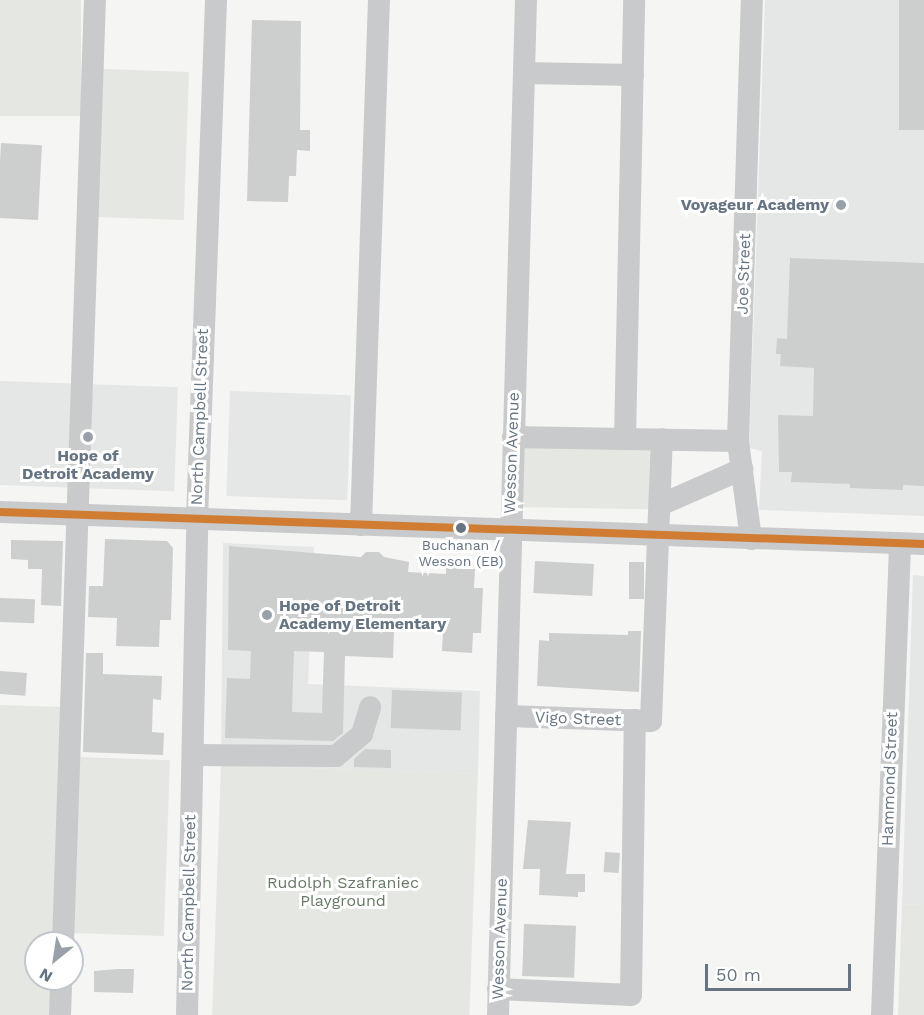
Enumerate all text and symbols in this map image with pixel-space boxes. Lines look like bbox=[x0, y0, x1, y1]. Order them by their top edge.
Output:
place label: Voyageur Academy bbox=[680, 195, 829, 215]
marker: Voyageur Academy bbox=[834, 198, 848, 212]
street label: Joe Street bbox=[733, 233, 755, 315]
street label: North Campbell Street bbox=[187, 328, 213, 506]
street label: Wesson Avenue bbox=[500, 391, 524, 515]
marker: Hope of Detroit Academy bbox=[81, 430, 95, 444]
place label: Hope of Detroit Academy bbox=[22, 446, 154, 484]
marker: Buchanan / Wesson (EB) bbox=[455, 522, 467, 534]
place label: Buchanan / Wesson (EB) bbox=[419, 537, 503, 570]
place label: Hope of Detroit Academy Elementary bbox=[279, 596, 447, 634]
marker: Hope of Detroit Academy Elementary bbox=[260, 608, 274, 622]
street label: Vigo Street bbox=[535, 708, 621, 730]
street label: Hammond Street bbox=[878, 712, 902, 846]
street label: North Campbell Street bbox=[178, 814, 200, 992]
park label: Rudolph Szafraniec Playground bbox=[267, 873, 419, 911]
street label: Wesson Avenue bbox=[488, 877, 512, 1001]
north arrow bbox=[24, 931, 84, 991]
scale bar bbox=[708, 952, 854, 990]
text: N bbox=[36, 964, 56, 986]
text: 50 m bbox=[716, 964, 761, 985]

